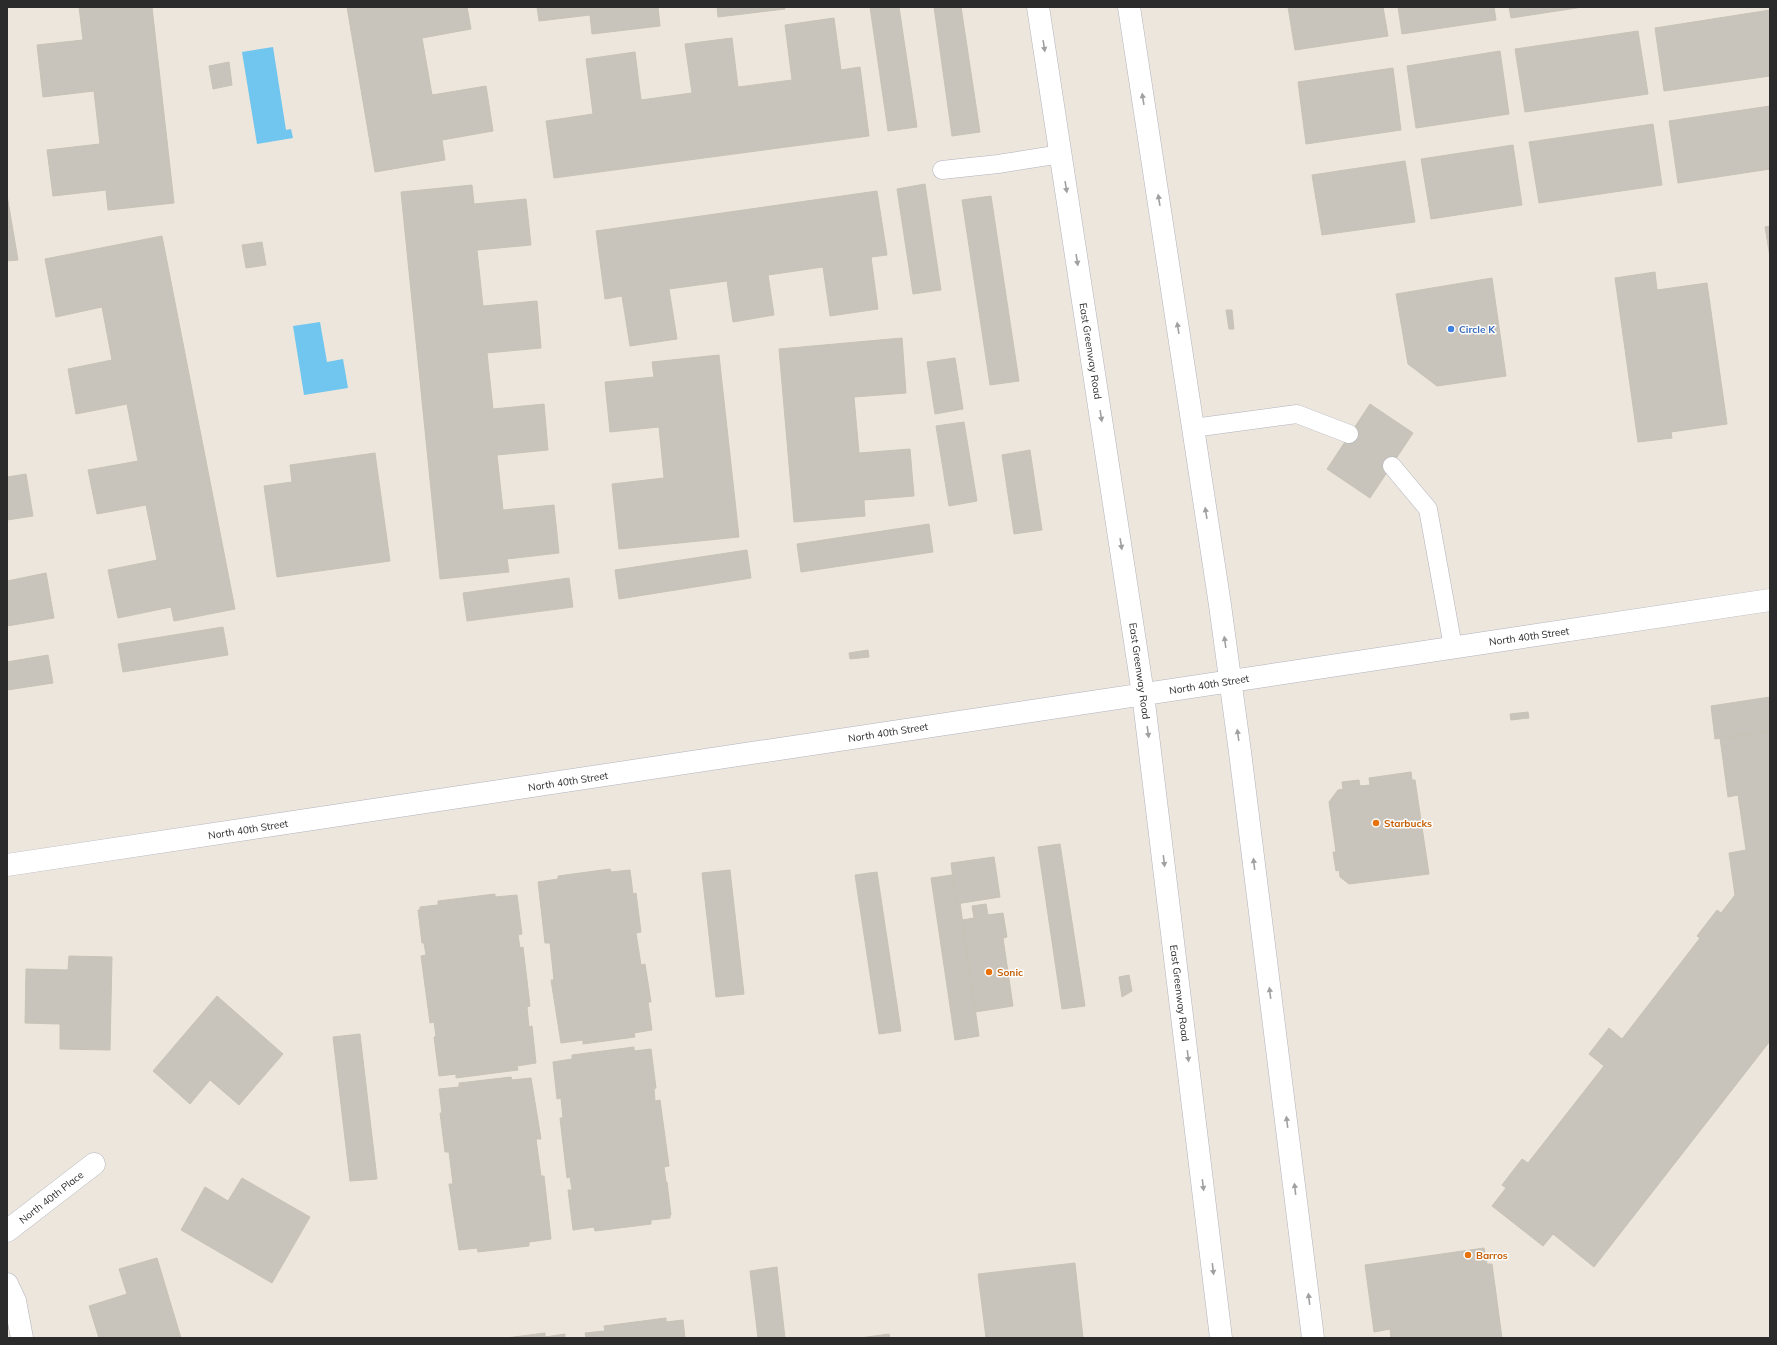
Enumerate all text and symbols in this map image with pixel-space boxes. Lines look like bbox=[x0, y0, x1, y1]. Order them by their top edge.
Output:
one-way arrow bbox=[1041, 39, 1047, 52]
one-way arrow bbox=[1140, 93, 1146, 105]
one-way arrow bbox=[1063, 181, 1069, 193]
one-way arrow bbox=[1156, 194, 1162, 206]
one-way arrow bbox=[1074, 254, 1080, 266]
street label: East Greenway Road bbox=[1076, 302, 1105, 400]
one-way arrow bbox=[1175, 322, 1181, 334]
place label: Circle K bbox=[1459, 323, 1495, 336]
marker: Circle K bbox=[1446, 324, 1456, 334]
one-way arrow bbox=[1098, 410, 1104, 422]
one-way arrow bbox=[1203, 507, 1209, 519]
one-way arrow bbox=[1118, 538, 1124, 550]
street label: East Greenway Road bbox=[1126, 622, 1153, 720]
street label: North 40th Street bbox=[1488, 624, 1570, 649]
one-way arrow bbox=[1222, 636, 1228, 648]
street label: North 40th Street bbox=[1168, 672, 1250, 697]
street label: North 40th Street bbox=[847, 720, 929, 745]
one-way arrow bbox=[1145, 726, 1152, 738]
one-way arrow bbox=[1235, 729, 1241, 741]
street label: North 40th Street bbox=[527, 769, 609, 794]
street label: North 40th Street bbox=[207, 817, 289, 842]
place label: Starbucks bbox=[1384, 817, 1432, 830]
marker: Starbucks bbox=[1371, 818, 1381, 828]
one-way arrow bbox=[1161, 855, 1167, 867]
one-way arrow bbox=[1251, 858, 1257, 870]
street label: East Greenway Road bbox=[1167, 944, 1192, 1042]
place label: Sonic bbox=[997, 966, 1023, 979]
marker: Sonic bbox=[984, 967, 994, 977]
one-way arrow bbox=[1267, 987, 1274, 999]
one-way arrow bbox=[1184, 1050, 1191, 1062]
one-way arrow bbox=[1284, 1116, 1290, 1128]
street label: North 40th Place bbox=[16, 1168, 86, 1227]
one-way arrow bbox=[1200, 1179, 1206, 1191]
one-way arrow bbox=[1292, 1183, 1298, 1195]
place label: Barros bbox=[1476, 1249, 1508, 1262]
marker: Barros bbox=[1463, 1250, 1473, 1260]
one-way arrow bbox=[1210, 1263, 1216, 1275]
one-way arrow bbox=[1305, 1293, 1312, 1305]

